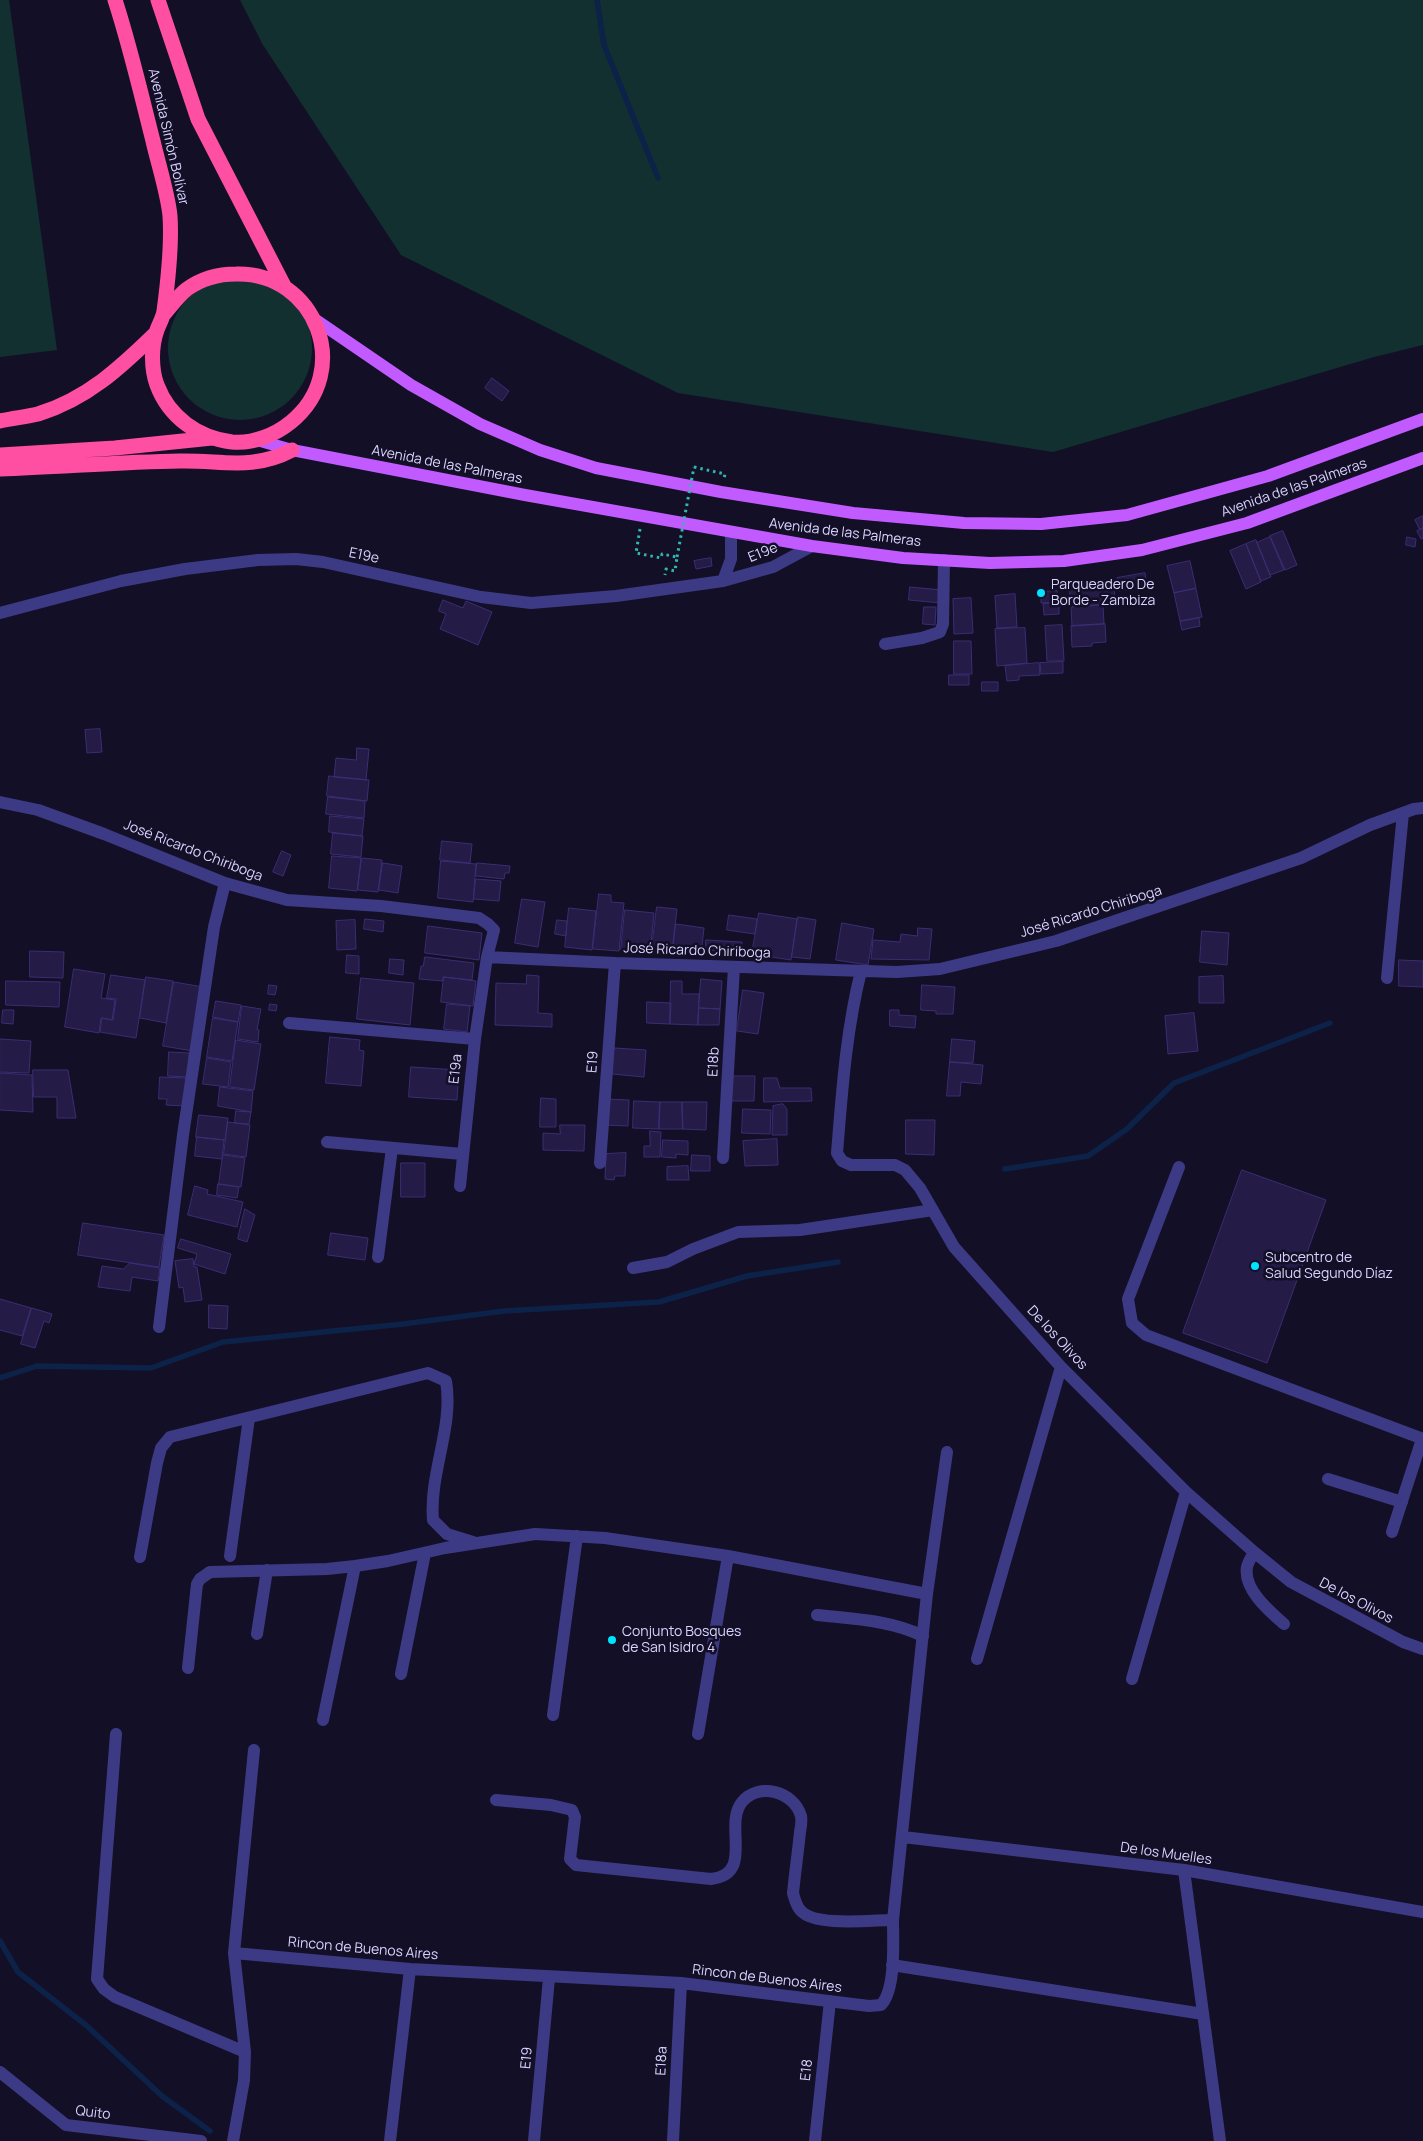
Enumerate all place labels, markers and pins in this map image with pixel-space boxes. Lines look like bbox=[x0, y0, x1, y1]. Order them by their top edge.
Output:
place label: Parqueadero De Borde - Zambiza bbox=[1051, 577, 1155, 610]
marker: Parqueadero De Borde - Zambiza bbox=[1035, 587, 1047, 599]
place label: Subcentro de Salud Segundo Díaz bbox=[1265, 1250, 1393, 1282]
marker: Subcentro de Salud Segundo Díaz bbox=[1249, 1260, 1261, 1272]
place label: Conjunto Bosques de San Isidro 4 bbox=[622, 1624, 741, 1656]
marker: Conjunto Bosques de San Isidro 4 bbox=[606, 1634, 618, 1646]

